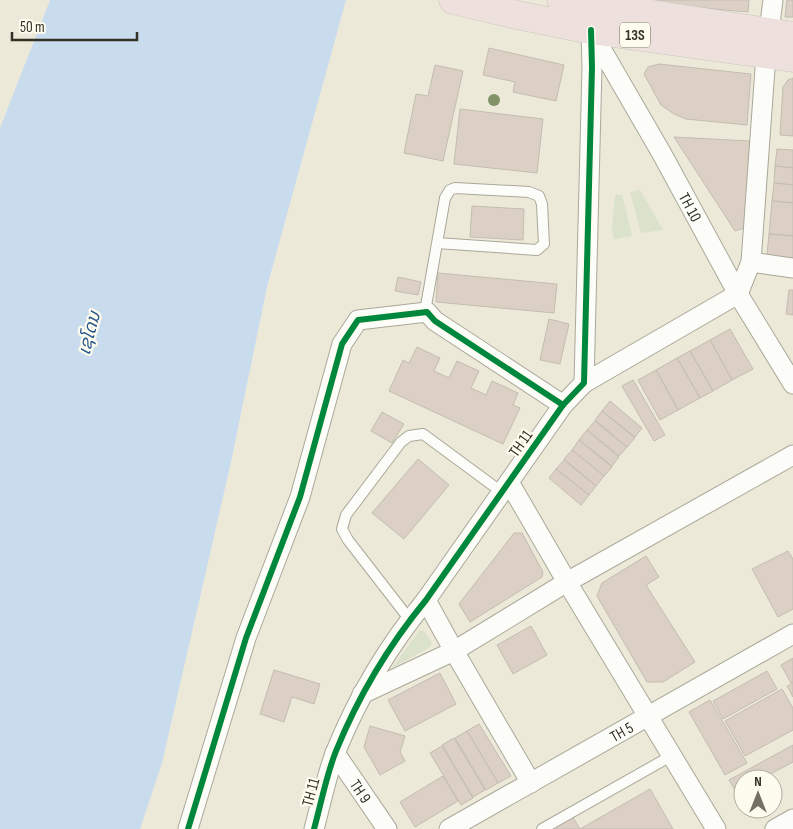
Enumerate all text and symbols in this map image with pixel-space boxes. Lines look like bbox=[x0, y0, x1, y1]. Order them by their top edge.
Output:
scale bar bbox=[12, 10, 138, 42]
text: 50 m bbox=[20, 18, 45, 37]
road number: 13S bbox=[620, 22, 650, 48]
street label: TH 10 bbox=[674, 190, 705, 225]
water label: ເຊໂດນ bbox=[74, 307, 106, 357]
street label: TH 11 bbox=[505, 426, 537, 461]
street label: TH 5 bbox=[607, 719, 637, 747]
north arrow bbox=[733, 769, 783, 819]
text: N bbox=[754, 773, 762, 790]
street label: TH 11 bbox=[299, 776, 324, 809]
street label: TH 9 bbox=[345, 776, 374, 807]

